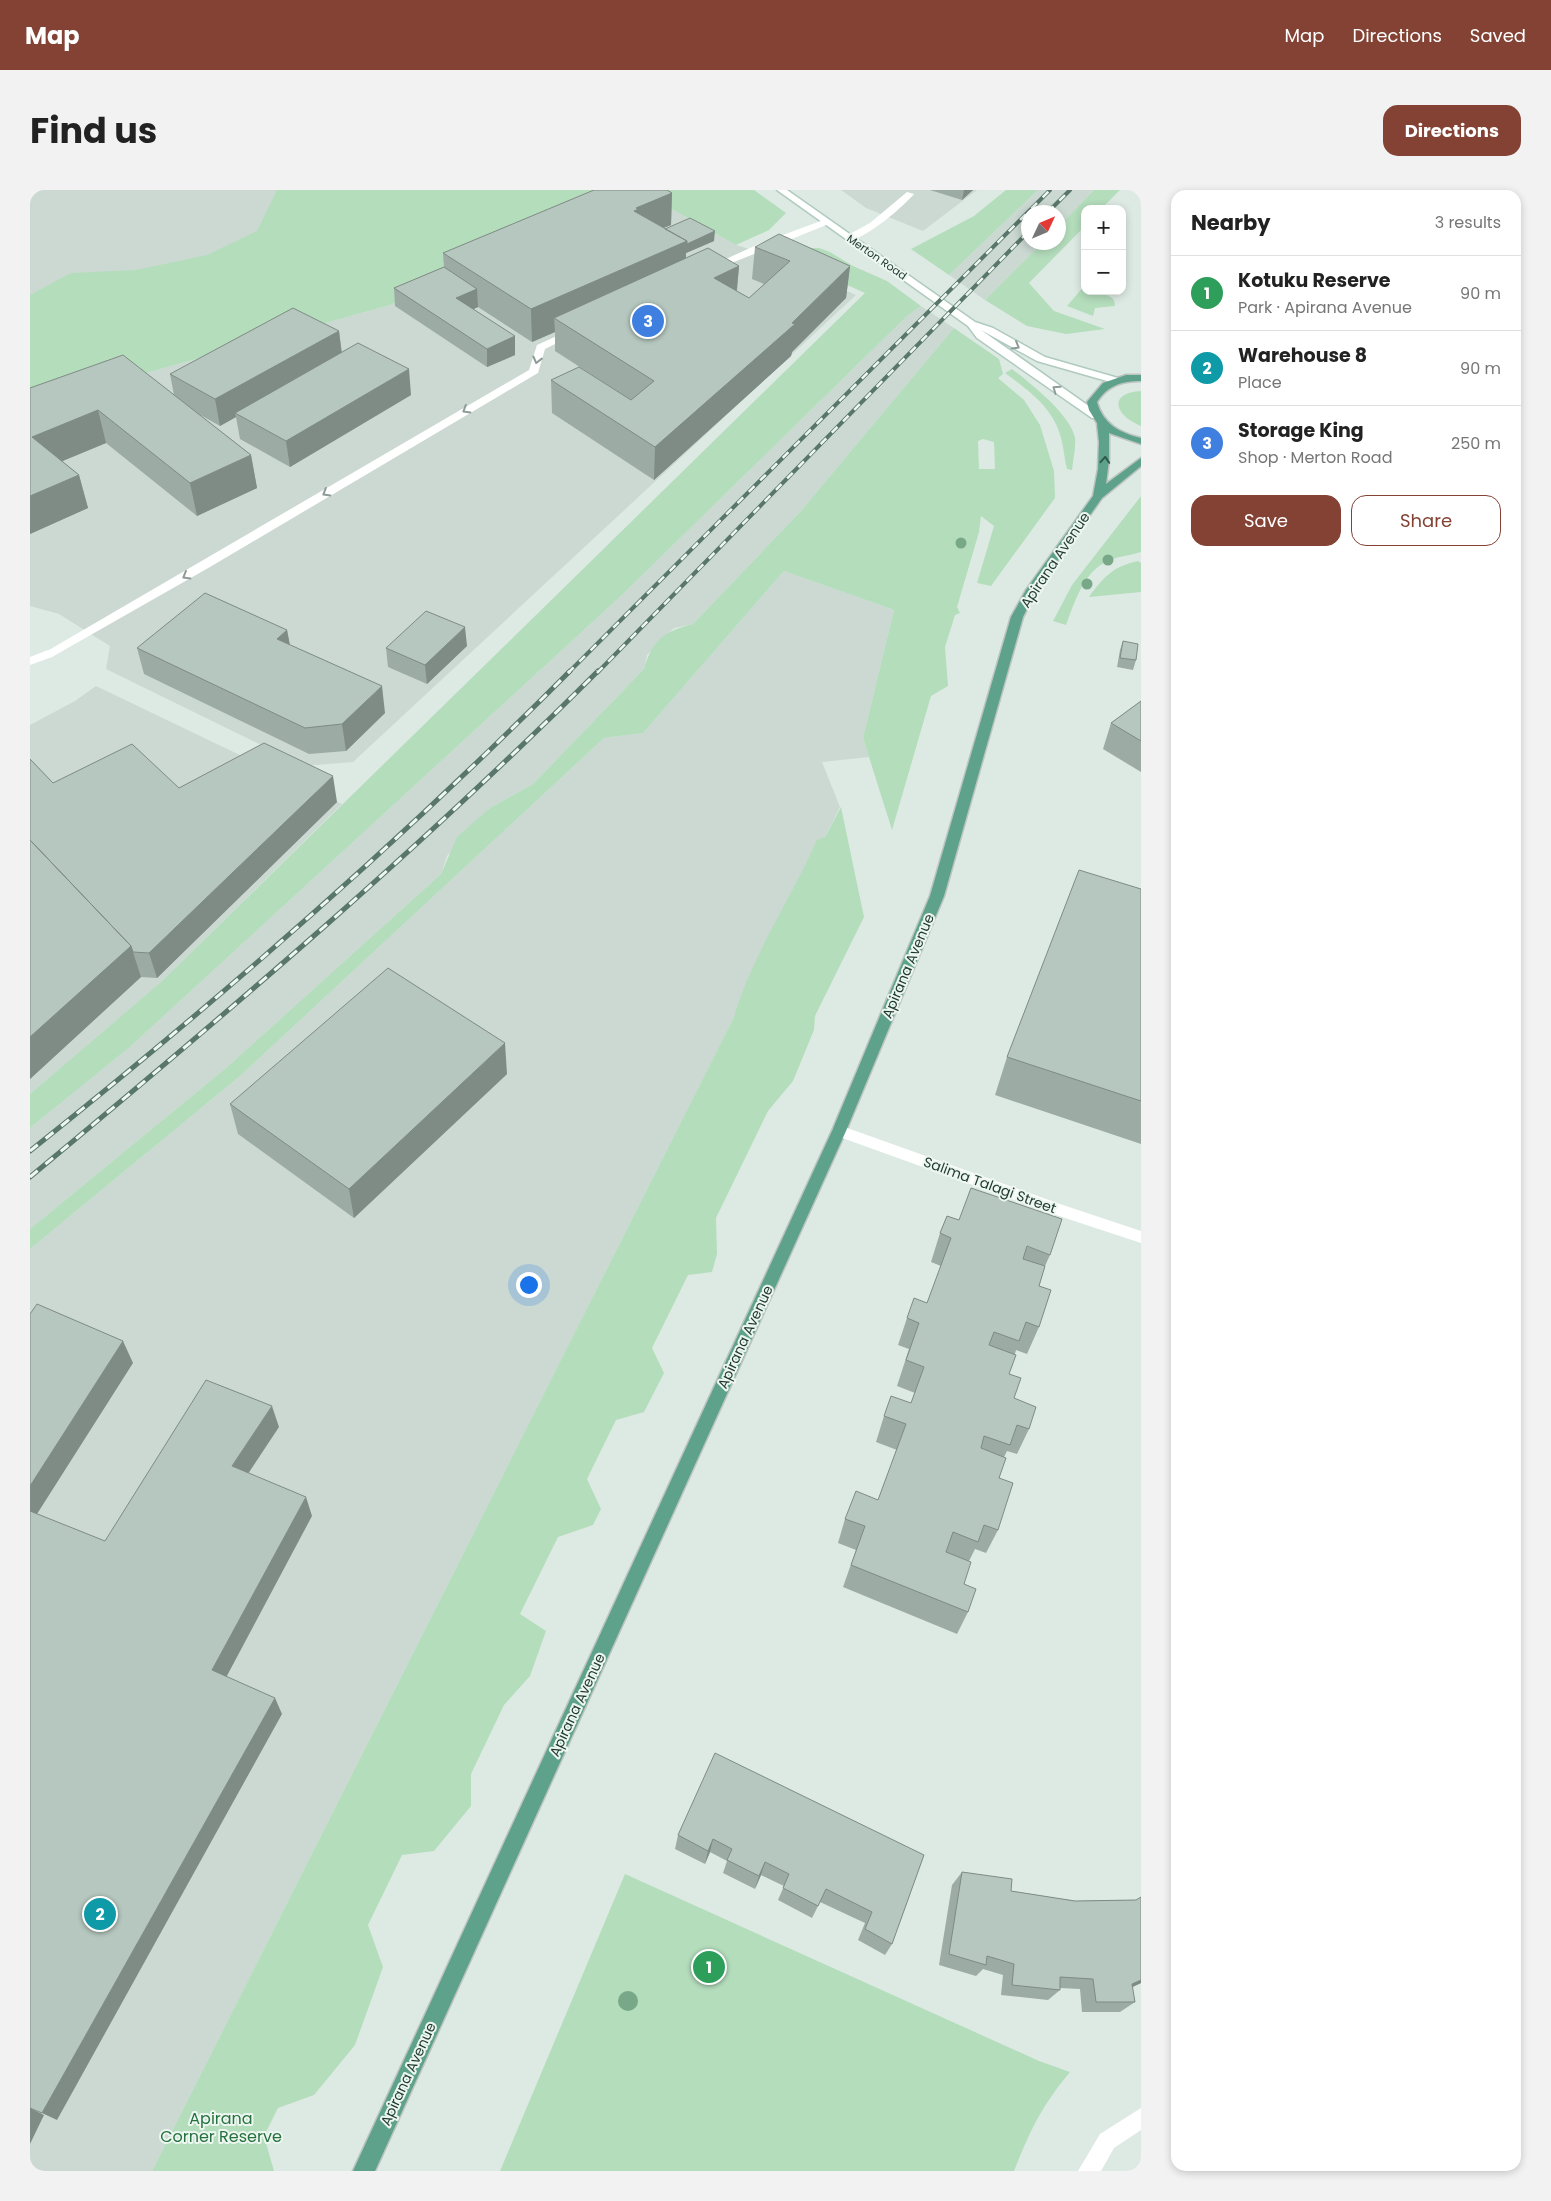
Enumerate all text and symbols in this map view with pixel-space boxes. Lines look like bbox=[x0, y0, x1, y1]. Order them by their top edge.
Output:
text: Map bbox=[25, 19, 80, 52]
text: Map bbox=[1285, 23, 1324, 48]
text: Directions bbox=[1352, 23, 1442, 48]
text: Saved bbox=[1470, 23, 1526, 48]
button: Directions bbox=[1383, 105, 1521, 156]
text: Find us bbox=[30, 106, 157, 155]
north arrow bbox=[1021, 205, 1066, 250]
map controls bbox=[1081, 205, 1126, 295]
button: + bbox=[1081, 205, 1126, 250]
text: Nearby bbox=[1191, 208, 1271, 237]
text: 3 results bbox=[1435, 211, 1501, 234]
street label: Merton Road bbox=[844, 230, 910, 284]
button: − bbox=[1081, 250, 1126, 295]
text: Kotuku Reserve bbox=[1238, 267, 1391, 294]
text: 1 bbox=[1204, 282, 1210, 305]
text: 90 m bbox=[1460, 282, 1501, 305]
text: Park · Apirana Avenue bbox=[1238, 296, 1412, 319]
pin: 3 bbox=[632, 302, 664, 340]
one-way arrow bbox=[1010, 340, 1019, 350]
text: Warehouse 8 bbox=[1238, 342, 1367, 369]
one-way arrow bbox=[532, 355, 543, 364]
text: 2 bbox=[1202, 357, 1212, 380]
text: 90 m bbox=[1460, 357, 1501, 380]
text: Place bbox=[1238, 371, 1282, 394]
one-way arrow bbox=[1052, 386, 1062, 395]
one-way arrow bbox=[462, 404, 471, 414]
text: Storage King bbox=[1238, 417, 1364, 444]
text: 3 bbox=[1202, 432, 1212, 455]
text: 250 m bbox=[1451, 432, 1501, 455]
text: Shop · Merton Road bbox=[1238, 446, 1392, 469]
one-way arrow bbox=[1100, 456, 1111, 464]
one-way arrow bbox=[323, 487, 332, 497]
button: Save bbox=[1191, 495, 1341, 546]
button: Share bbox=[1351, 495, 1501, 546]
street label: Apirana Avenue bbox=[1015, 508, 1095, 612]
one-way arrow bbox=[183, 569, 192, 579]
street label: Apirana Avenue bbox=[877, 910, 939, 1021]
street label: Salima Talagi Street bbox=[921, 1152, 1059, 1218]
your location bbox=[516, 1272, 542, 1298]
street label: Apirana Avenue bbox=[712, 1282, 778, 1392]
street label: Apirana Avenue bbox=[544, 1650, 610, 1760]
pin: 2 bbox=[84, 1895, 116, 1933]
pin: 1 bbox=[693, 1948, 725, 1986]
street label: Apirana Avenue bbox=[375, 2019, 441, 2129]
park label: Apirana Corner Reserve bbox=[160, 2107, 282, 2148]

